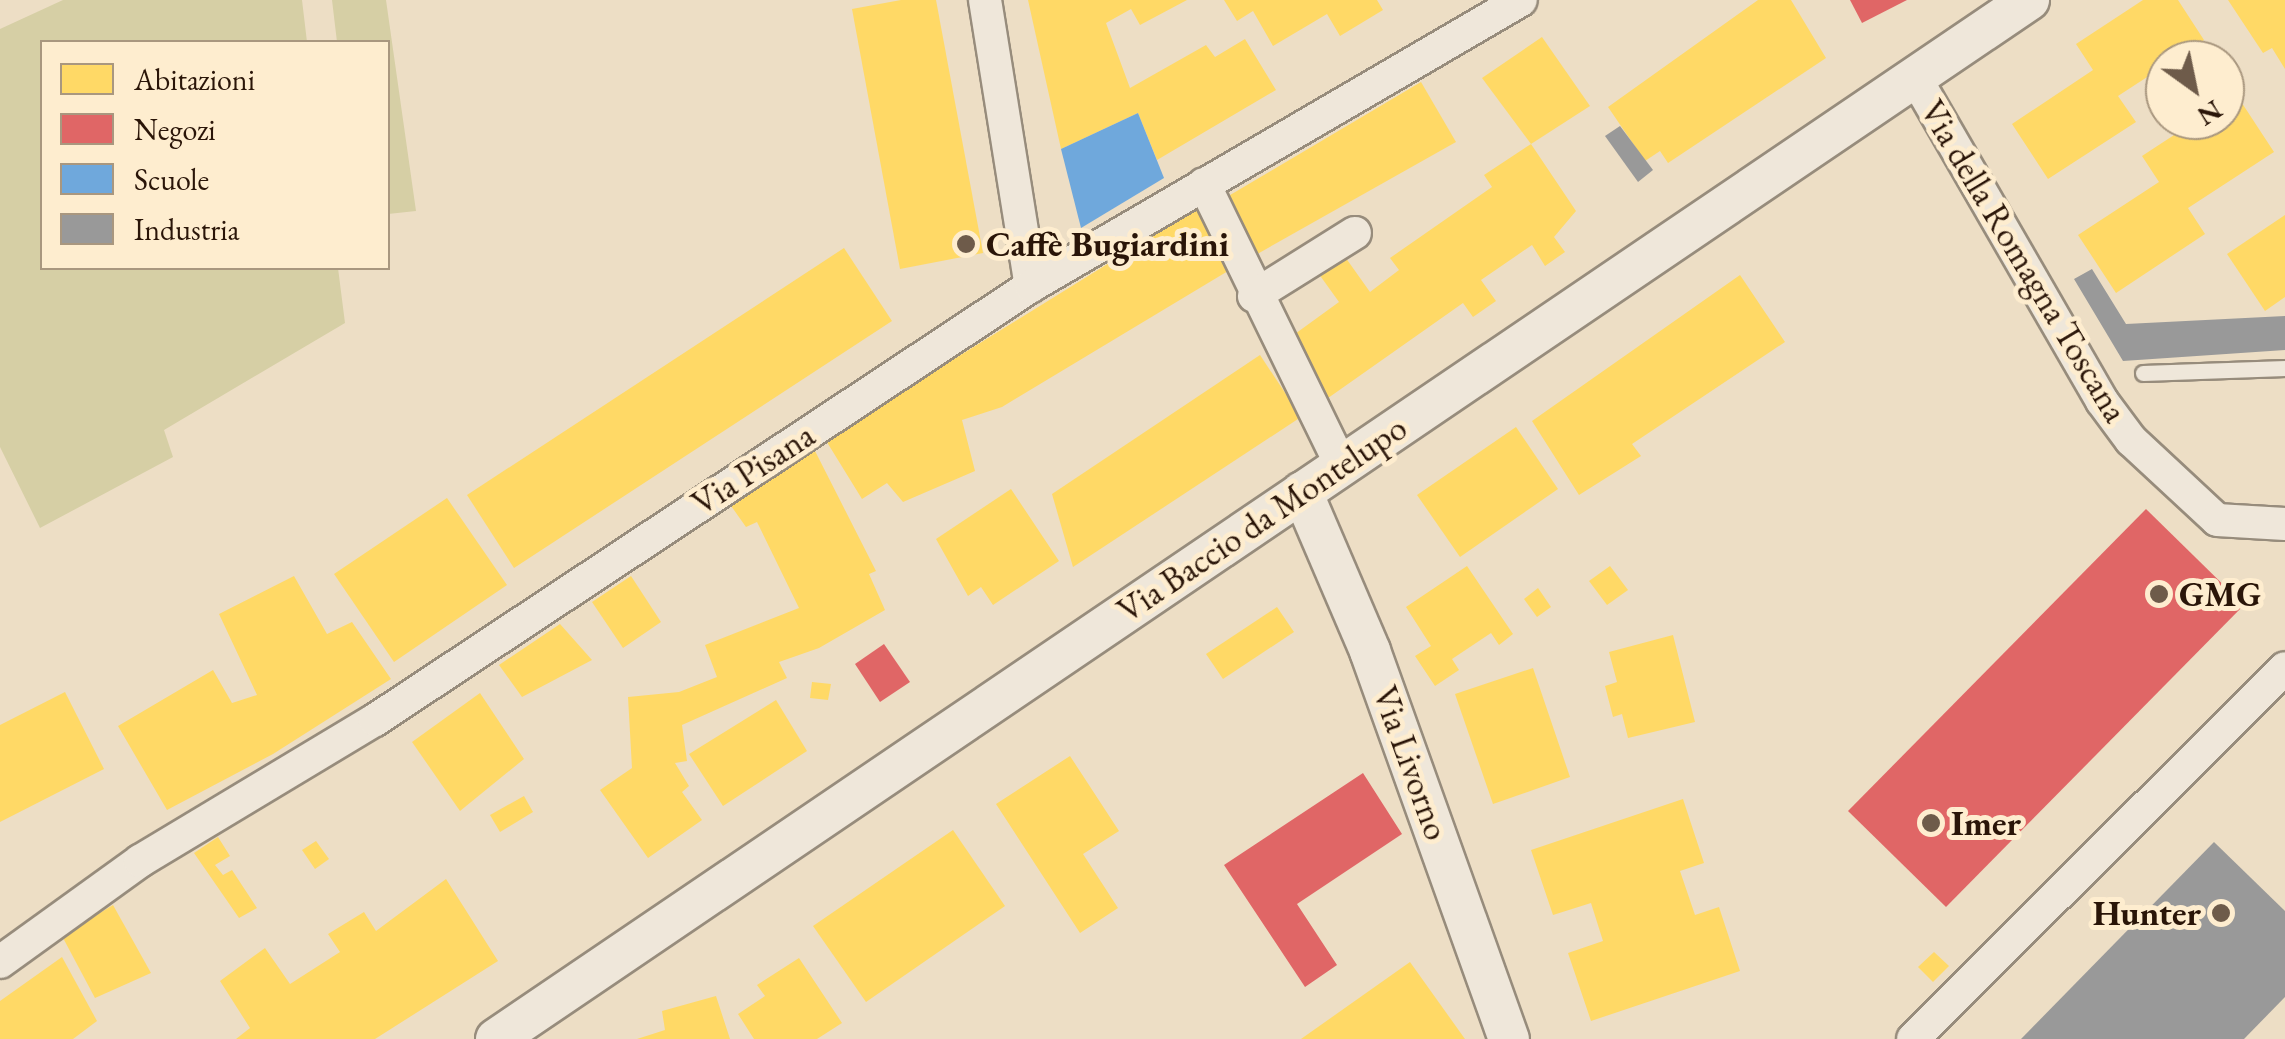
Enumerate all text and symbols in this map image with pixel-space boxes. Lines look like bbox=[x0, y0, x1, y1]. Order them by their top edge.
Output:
legend bbox=[40, 40, 390, 270]
north arrow bbox=[2145, 40, 2245, 140]
text: Abitazioni bbox=[134, 60, 255, 99]
street label: Via della Romagna Toscana bbox=[1911, 92, 2137, 430]
text: N bbox=[2191, 92, 2230, 135]
text: Negozi bbox=[134, 110, 216, 149]
text: Scuole bbox=[134, 160, 209, 199]
text: Industria bbox=[134, 210, 239, 249]
place label: Caffè Bugiardini bbox=[986, 223, 1229, 265]
marker: Caffè Bugiardini bbox=[955, 233, 977, 255]
street label: Via Baccio da Montelupo bbox=[1109, 407, 1415, 631]
street label: Via Pisana bbox=[684, 414, 822, 524]
place label: GMG bbox=[2179, 573, 2261, 615]
marker: GMG bbox=[2148, 583, 2170, 605]
street label: Via Livorno bbox=[1364, 680, 1458, 846]
place label: Imer bbox=[1951, 802, 2021, 844]
marker: Imer bbox=[1920, 812, 1942, 834]
place label: Hunter bbox=[2093, 892, 2201, 934]
marker: Hunter bbox=[2210, 902, 2232, 924]

